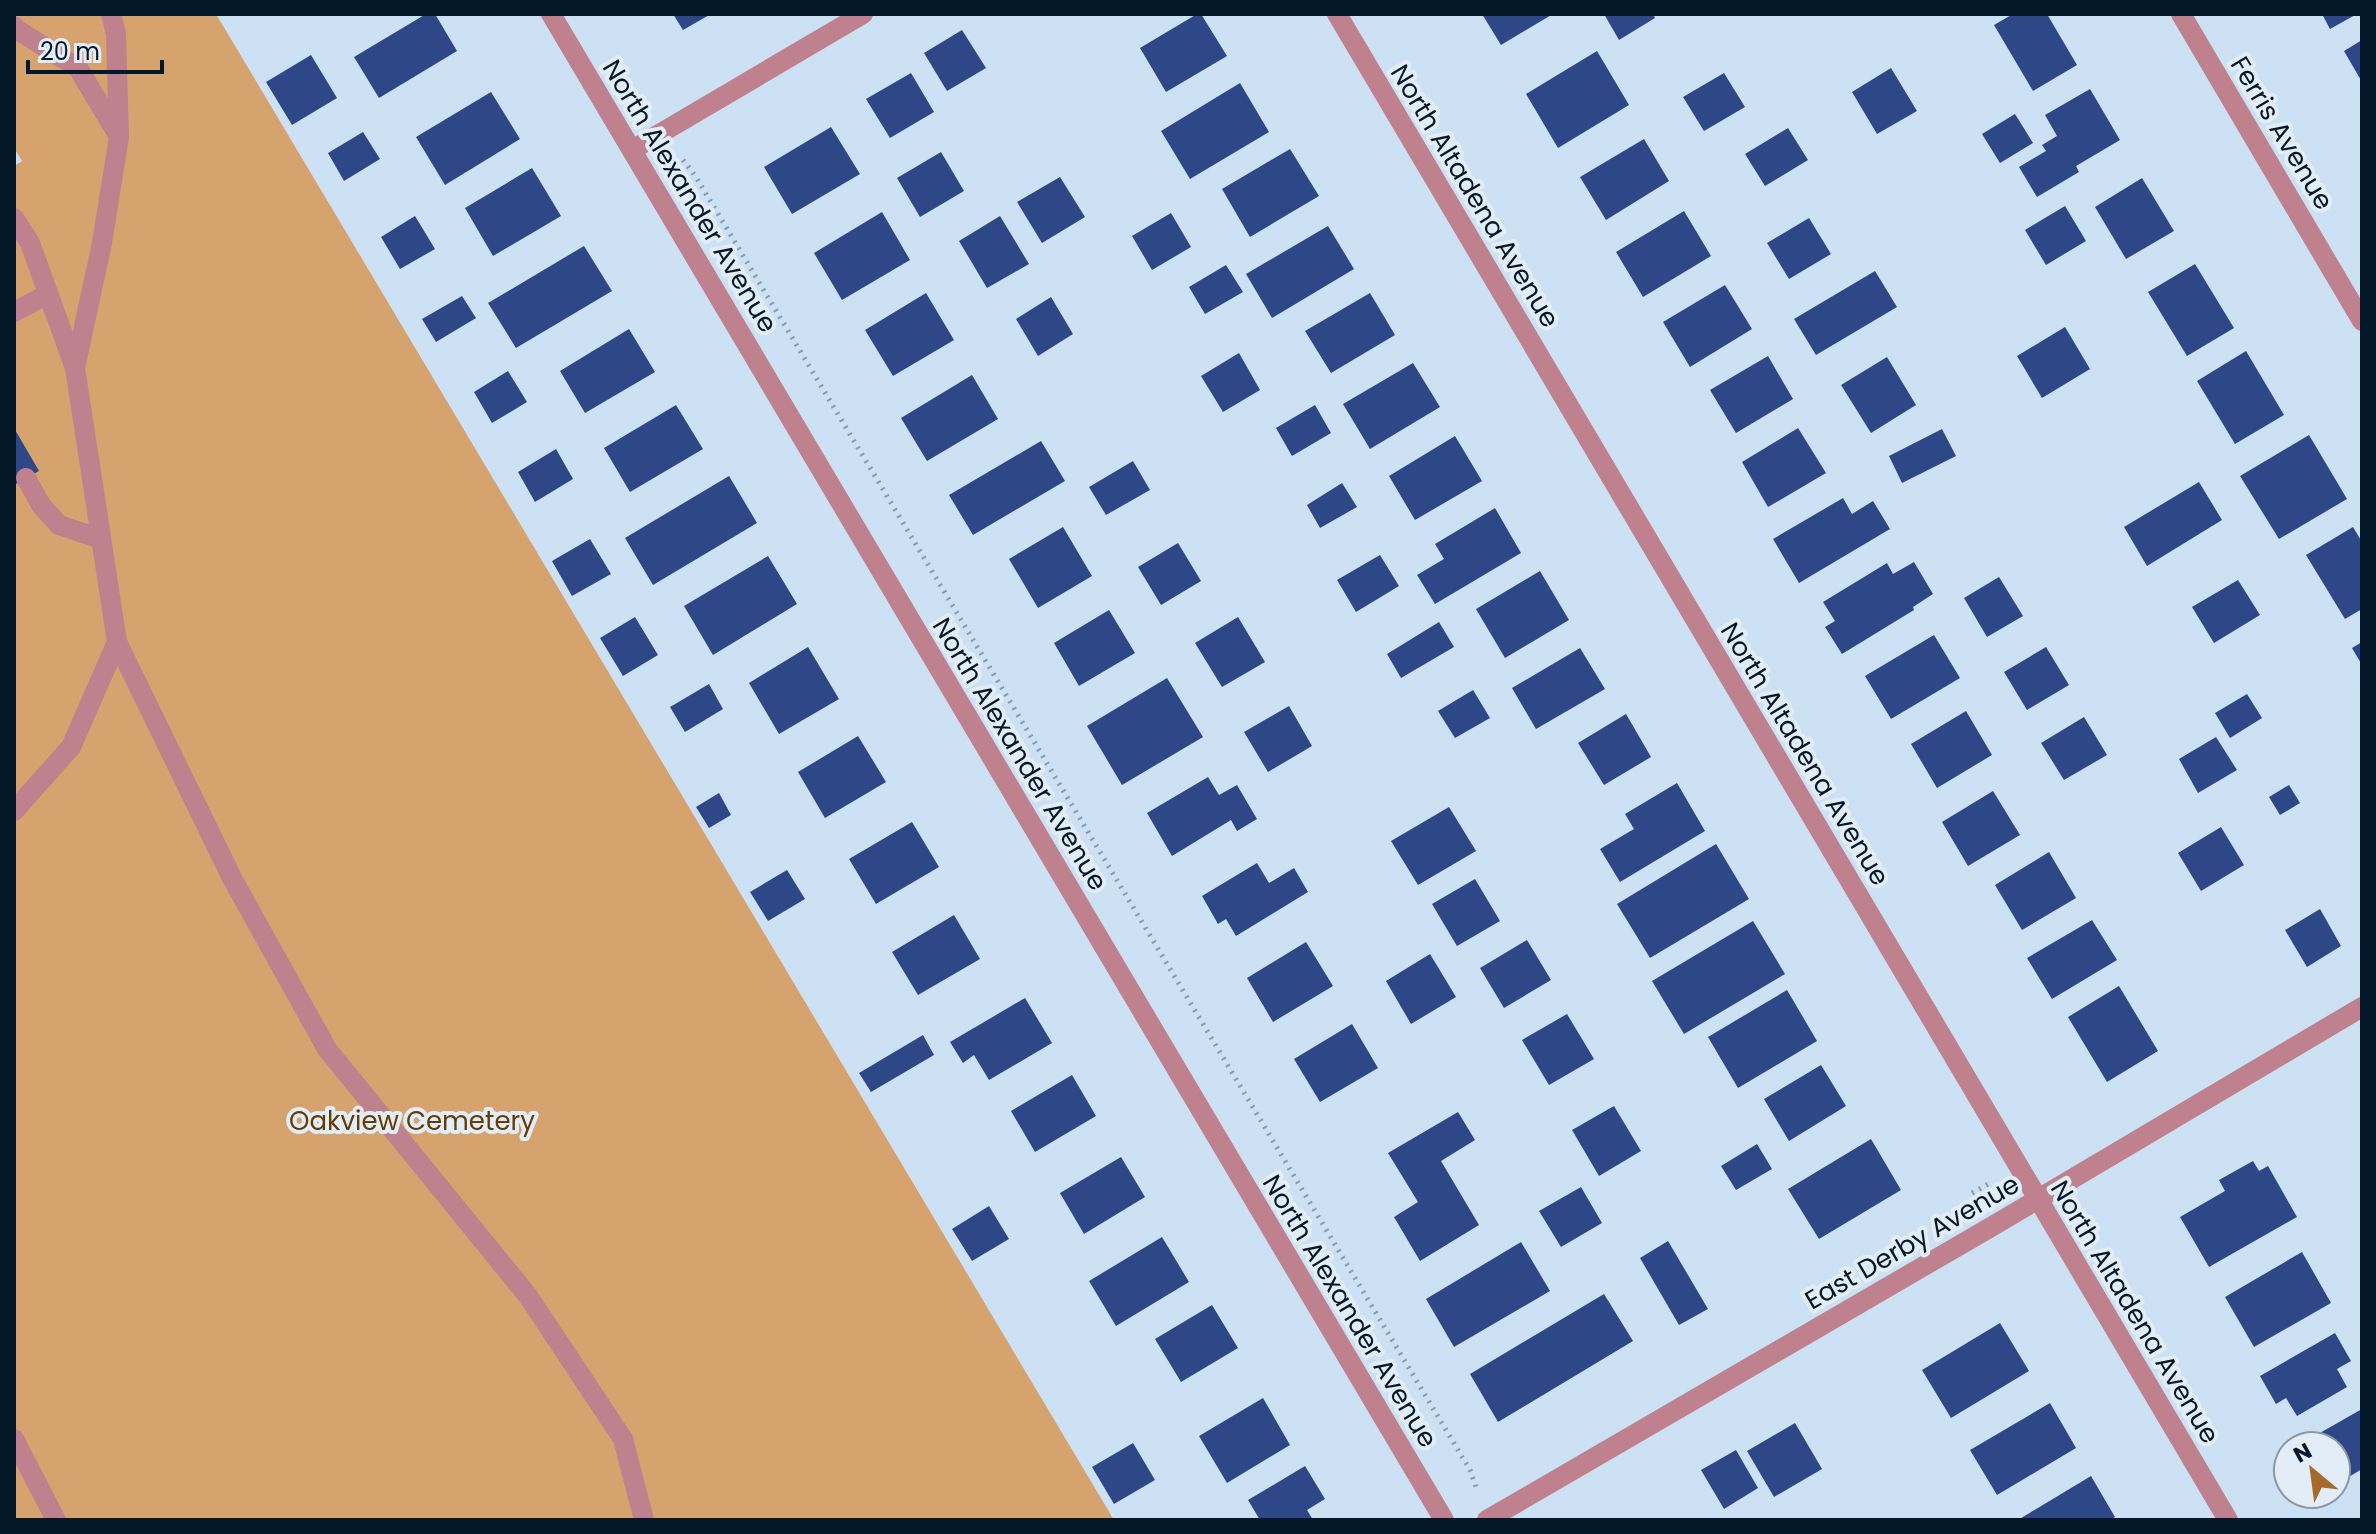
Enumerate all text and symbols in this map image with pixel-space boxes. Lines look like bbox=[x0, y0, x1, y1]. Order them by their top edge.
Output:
scale bar bbox=[28, 24, 162, 74]
text: 20 m bbox=[40, 35, 100, 68]
street label: Ferris Avenue bbox=[2222, 50, 2342, 216]
street label: North Alexander Avenue bbox=[594, 53, 786, 339]
street label: North Altadena Avenue bbox=[1382, 58, 1568, 334]
street label: North Alexander Avenue bbox=[924, 611, 1116, 897]
street label: North Altadena Avenue bbox=[1712, 616, 1898, 892]
park label: Oakview Cemetery bbox=[289, 1103, 535, 1139]
street label: East Derby Avenue bbox=[1798, 1166, 2026, 1318]
street label: North Alexander Avenue bbox=[1254, 1168, 1446, 1454]
street label: North Altadena Avenue bbox=[2042, 1174, 2228, 1450]
north arrow bbox=[2272, 1430, 2352, 1510]
text: N bbox=[2288, 1435, 2317, 1471]

